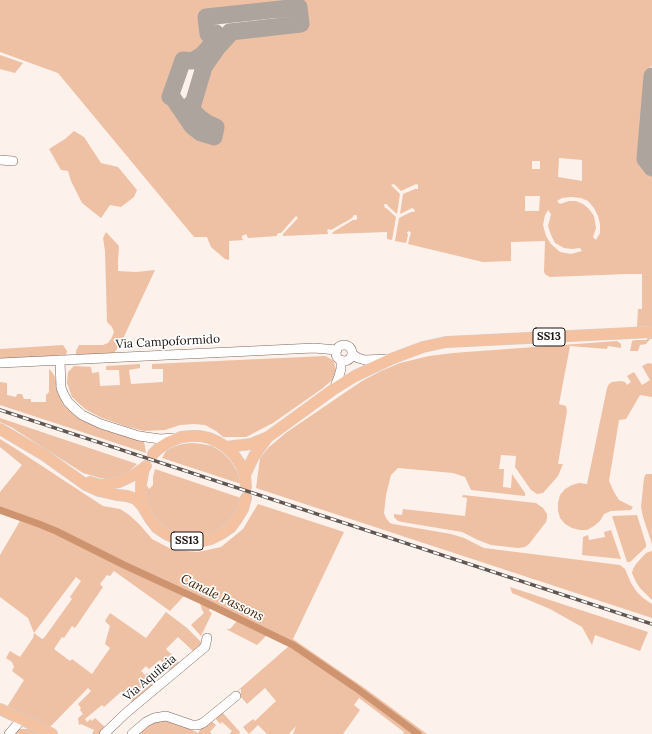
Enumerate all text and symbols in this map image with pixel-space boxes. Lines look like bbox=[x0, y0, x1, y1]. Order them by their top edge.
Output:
road number: SS13 bbox=[533, 328, 565, 346]
street label: Via Campoformido bbox=[116, 332, 220, 352]
road number: SS13 bbox=[171, 532, 203, 550]
water label: Canale Passons bbox=[178, 571, 266, 625]
street label: Via Aquileia bbox=[121, 652, 179, 704]

